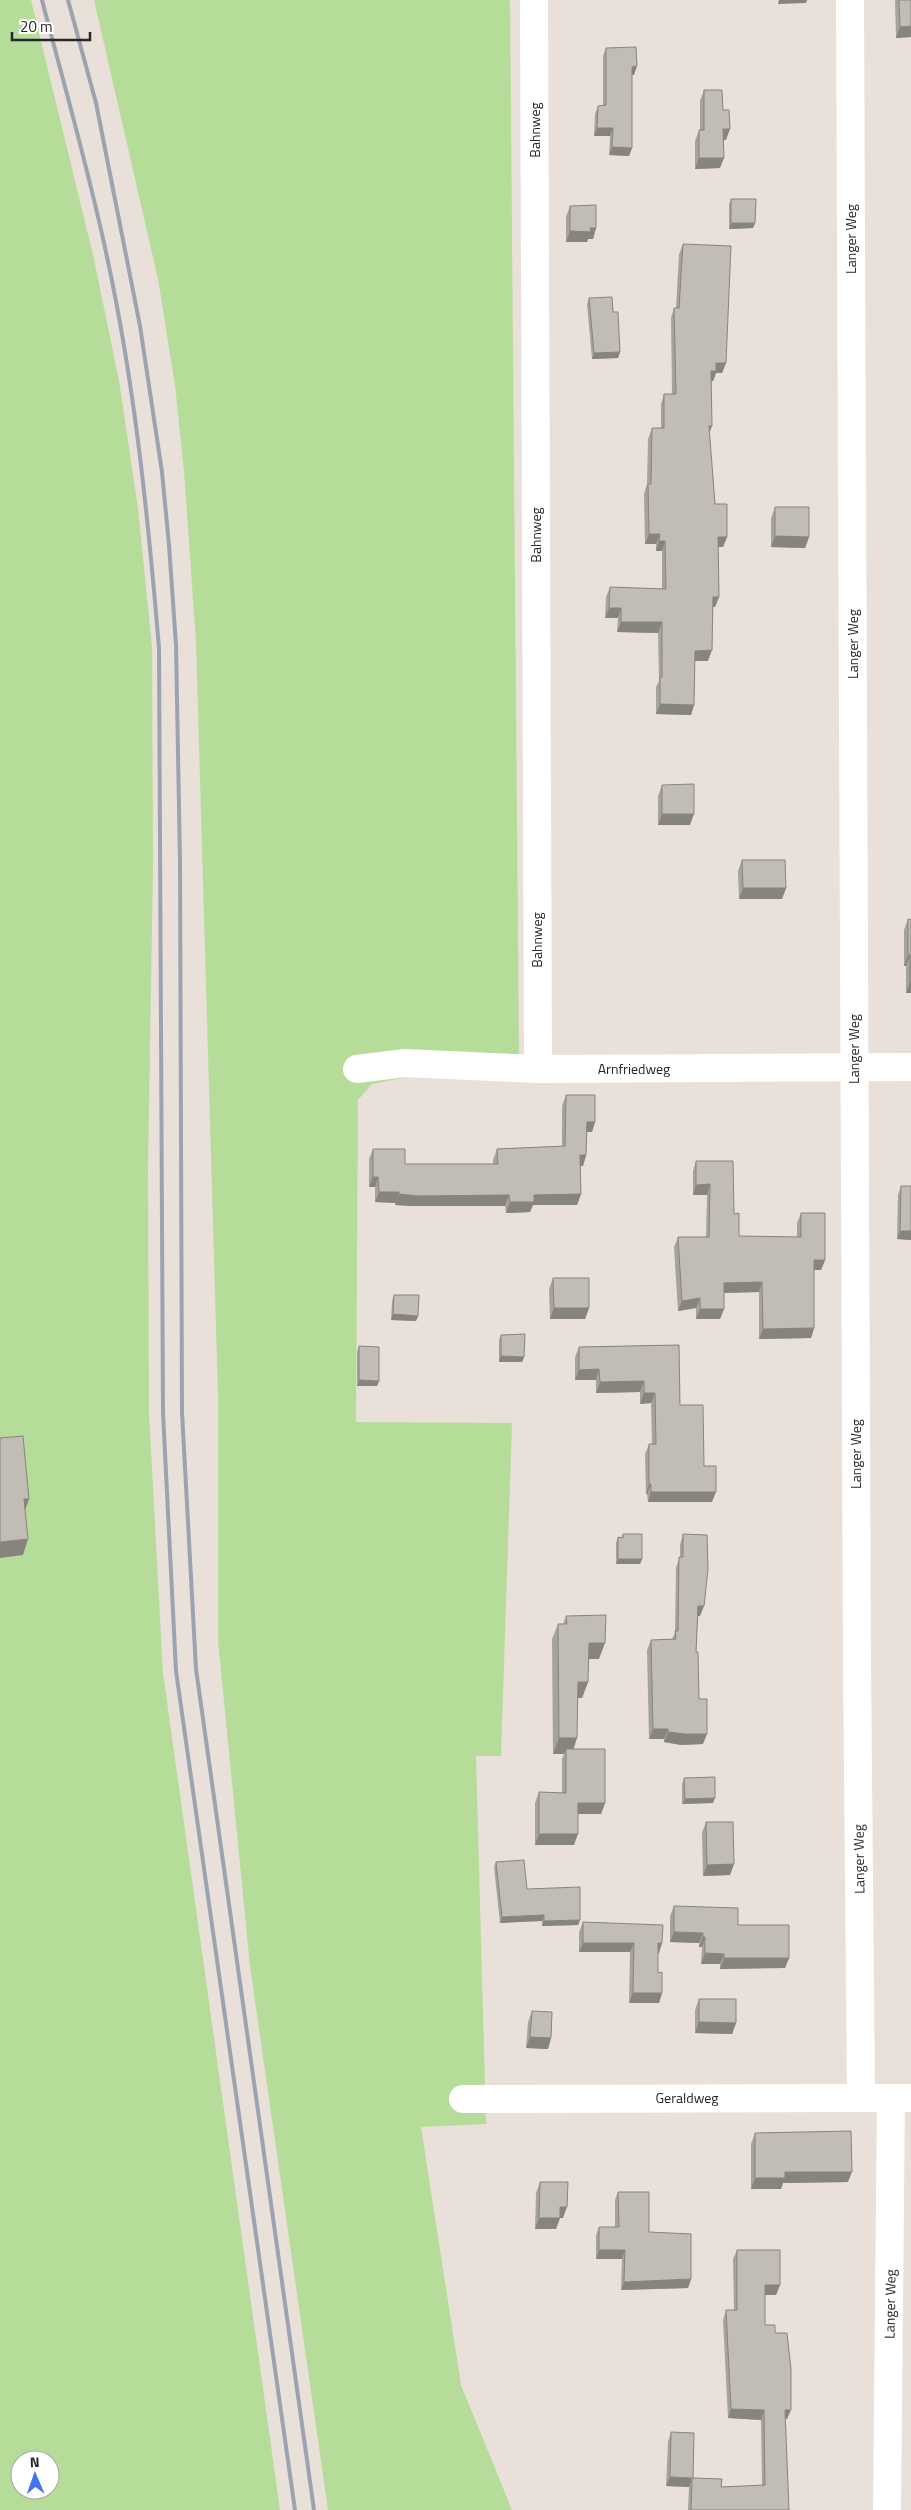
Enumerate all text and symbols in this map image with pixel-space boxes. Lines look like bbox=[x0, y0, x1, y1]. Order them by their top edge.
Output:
scale bar bbox=[12, 10, 90, 42]
text: 20 m bbox=[20, 15, 53, 38]
street label: Bahnweg bbox=[524, 102, 545, 158]
street label: Langer Weg bbox=[840, 204, 861, 274]
street label: Bahnweg bbox=[525, 507, 546, 563]
street label: Langer Weg bbox=[842, 609, 863, 679]
street label: Bahnweg bbox=[526, 912, 547, 968]
street label: Langer Weg bbox=[843, 1014, 864, 1084]
street label: Arnfriedweg bbox=[598, 1058, 670, 1079]
street label: Langer Weg bbox=[845, 1419, 866, 1489]
street label: Langer Weg bbox=[847, 1824, 870, 1894]
street label: Geraldweg bbox=[655, 2087, 719, 2108]
street label: Langer Weg bbox=[878, 2269, 901, 2339]
north arrow bbox=[10, 2450, 60, 2500]
text: N bbox=[29, 2451, 40, 2472]

